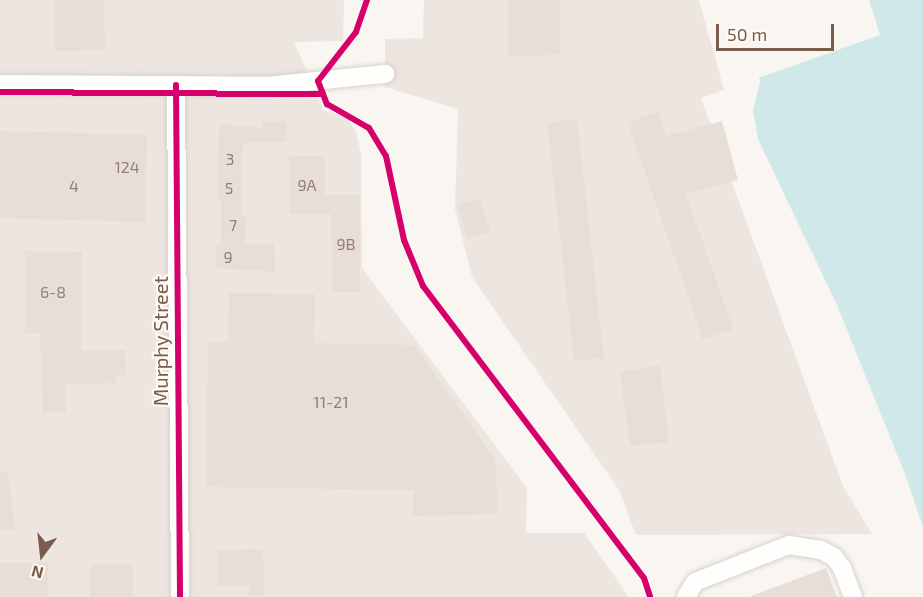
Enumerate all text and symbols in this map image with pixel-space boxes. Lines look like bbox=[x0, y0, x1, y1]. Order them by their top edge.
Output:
scale bar bbox=[719, 12, 838, 50]
text: 50 m bbox=[727, 23, 767, 45]
house number: 3 bbox=[226, 149, 234, 169]
house number: 124 bbox=[114, 157, 140, 177]
house number: 9A bbox=[297, 175, 317, 195]
house number: 4 bbox=[69, 176, 79, 196]
house number: 5 bbox=[225, 178, 233, 198]
house number: 7 bbox=[229, 215, 237, 235]
house number: 9B bbox=[336, 234, 356, 254]
house number: 9 bbox=[223, 247, 233, 267]
street label: Murphy Street bbox=[148, 276, 172, 406]
house number: 6-8 bbox=[40, 282, 66, 302]
house number: 11-21 bbox=[313, 392, 349, 412]
north arrow bbox=[12, 525, 72, 585]
text: N bbox=[29, 562, 45, 584]

